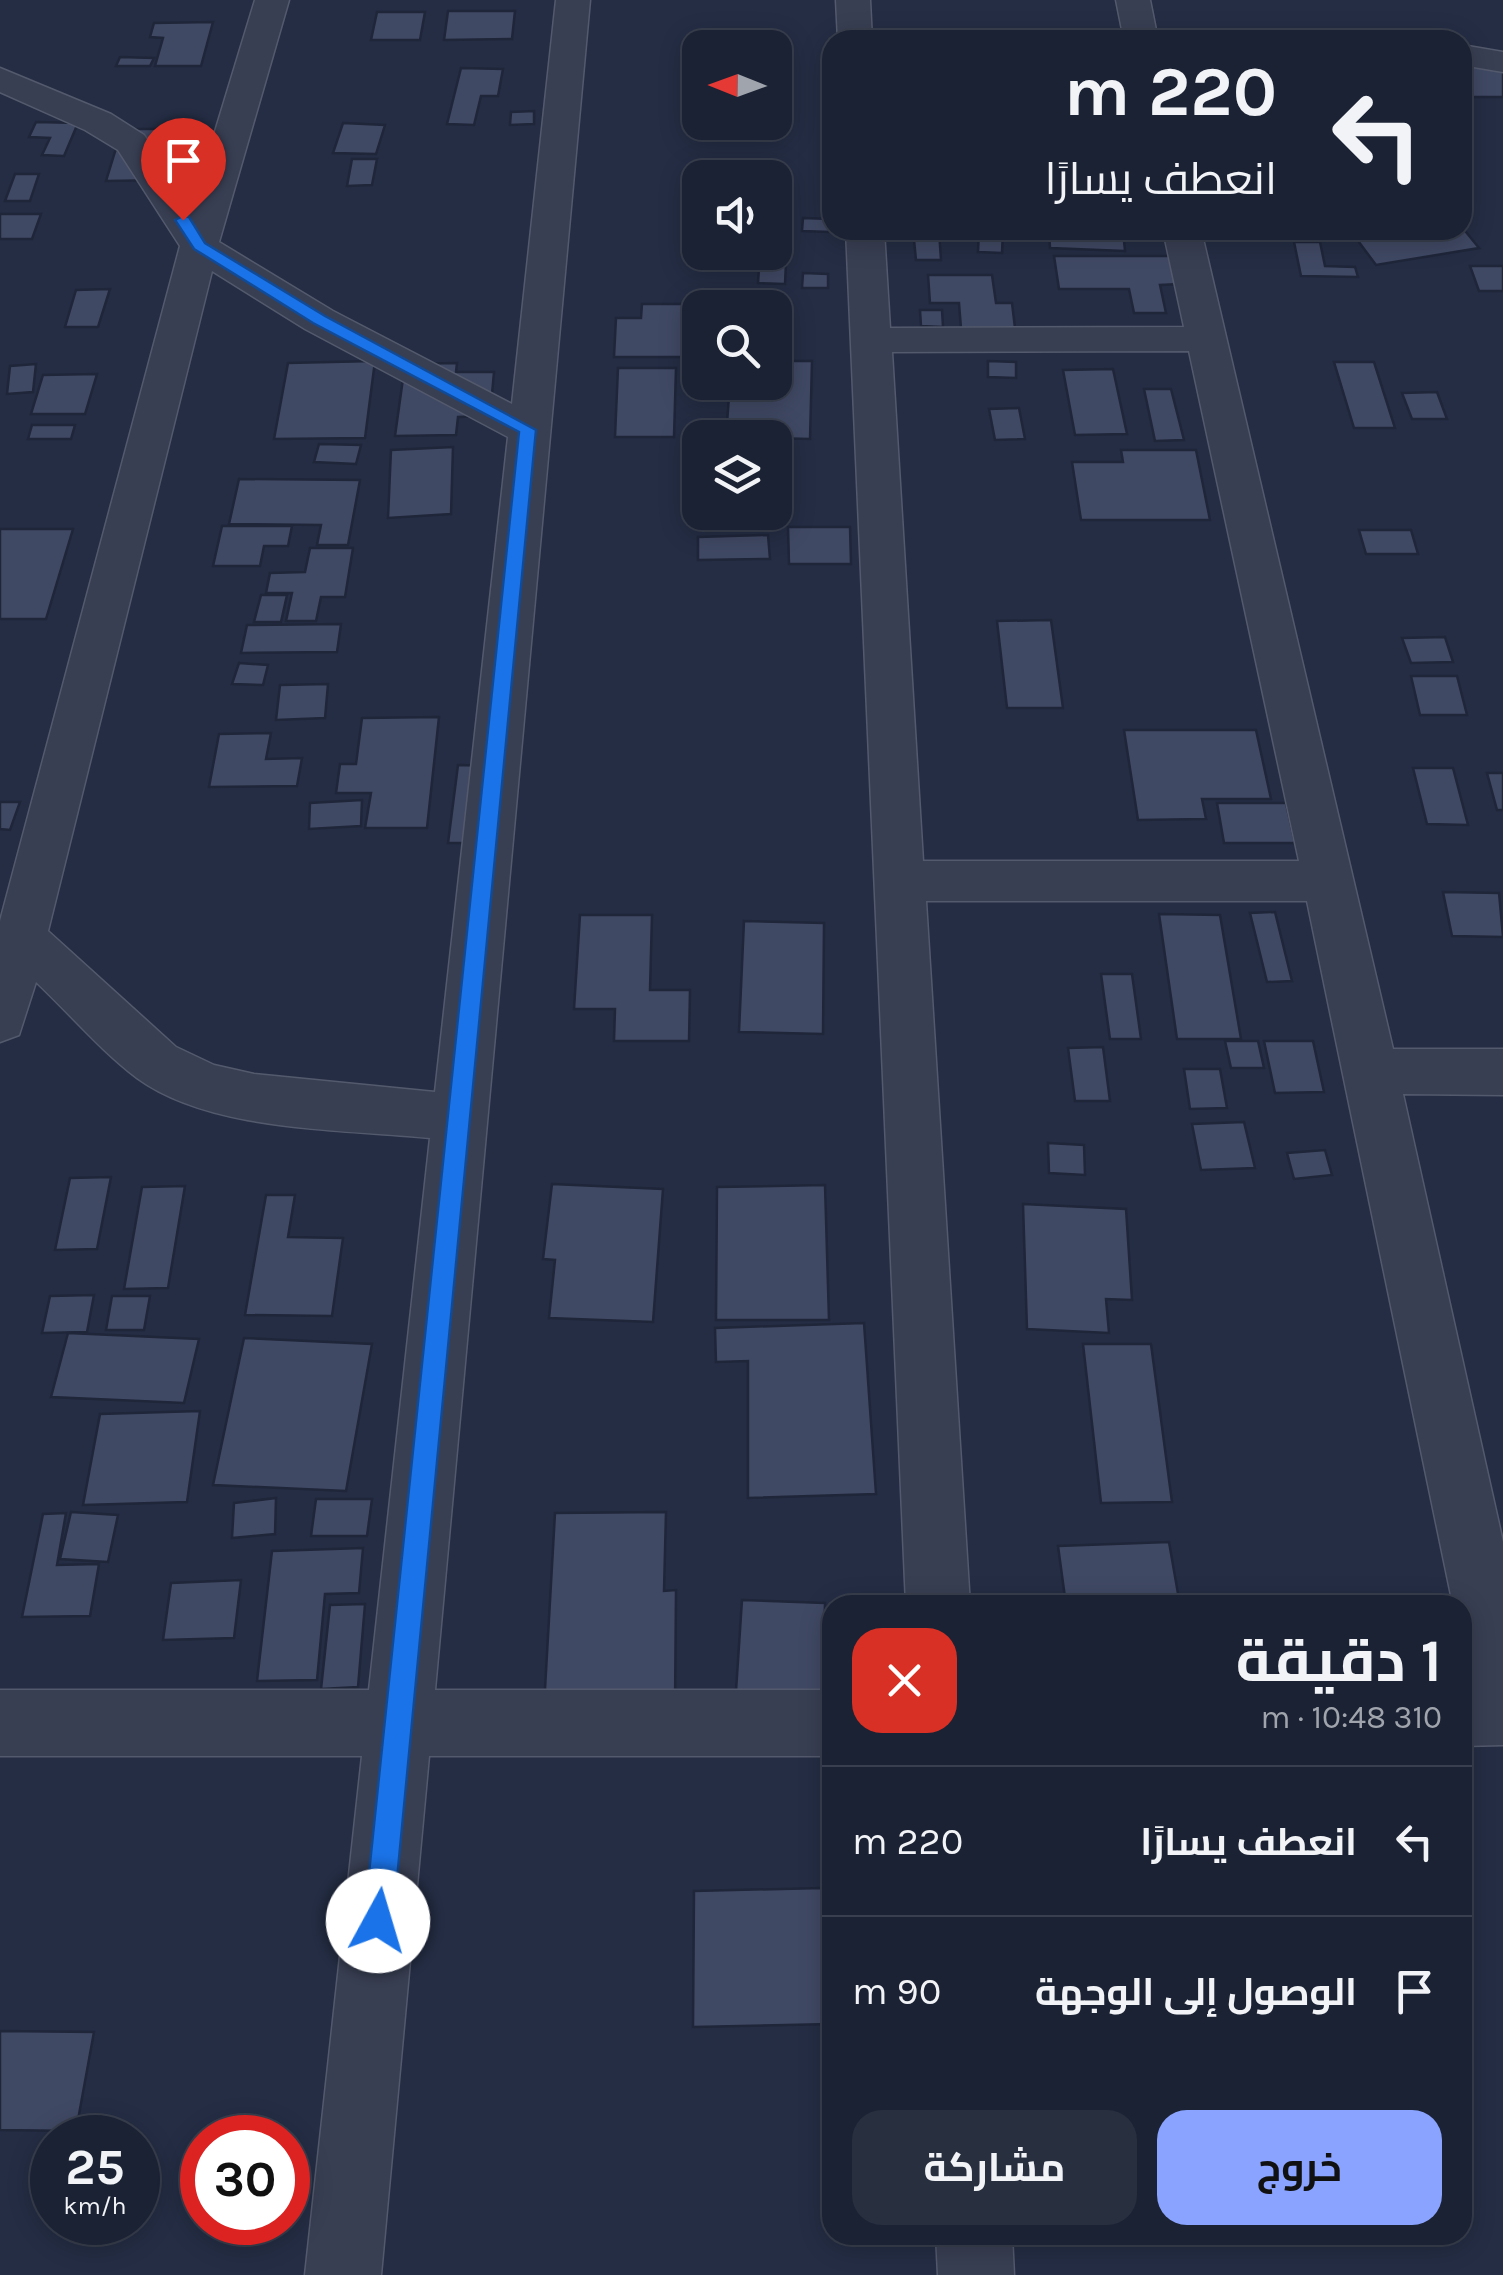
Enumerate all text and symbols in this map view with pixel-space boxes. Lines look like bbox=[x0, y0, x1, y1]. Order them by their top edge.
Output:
north arrow bbox=[682, 30, 792, 140]
map controls bbox=[682, 30, 792, 530]
text: 220 m bbox=[1064, 51, 1277, 133]
icon: left bbox=[1312, 70, 1442, 200]
pin bbox=[141, 118, 226, 221]
icon: arrive bbox=[156, 133, 211, 188]
text: انعطف يسارًا bbox=[1044, 153, 1277, 205]
button: sound bbox=[682, 160, 792, 270]
button: search bbox=[682, 290, 792, 400]
button: layers bbox=[682, 420, 792, 530]
text: 1 دقيقة bbox=[1236, 1626, 1442, 1696]
button: close bbox=[852, 1628, 957, 1733]
text: 310 m · 10:48 bbox=[1261, 1699, 1442, 1736]
icon: left bbox=[1387, 1814, 1442, 1869]
text: 220 m bbox=[852, 1819, 963, 1864]
text: انعطف يسارًا bbox=[1140, 1820, 1357, 1865]
position arrow bbox=[326, 1869, 430, 1973]
icon: arrive bbox=[1387, 1964, 1442, 2019]
text: 90 m bbox=[852, 1969, 941, 2014]
text: الوصول إلى الوجهة bbox=[1035, 1970, 1357, 2015]
button: مشاركة bbox=[852, 2110, 1137, 2225]
button: خروج bbox=[1157, 2110, 1442, 2225]
speed limit sign: 30 bbox=[180, 2115, 310, 2245]
text: 25 bbox=[65, 2138, 125, 2197]
text: km/h bbox=[63, 2191, 127, 2220]

